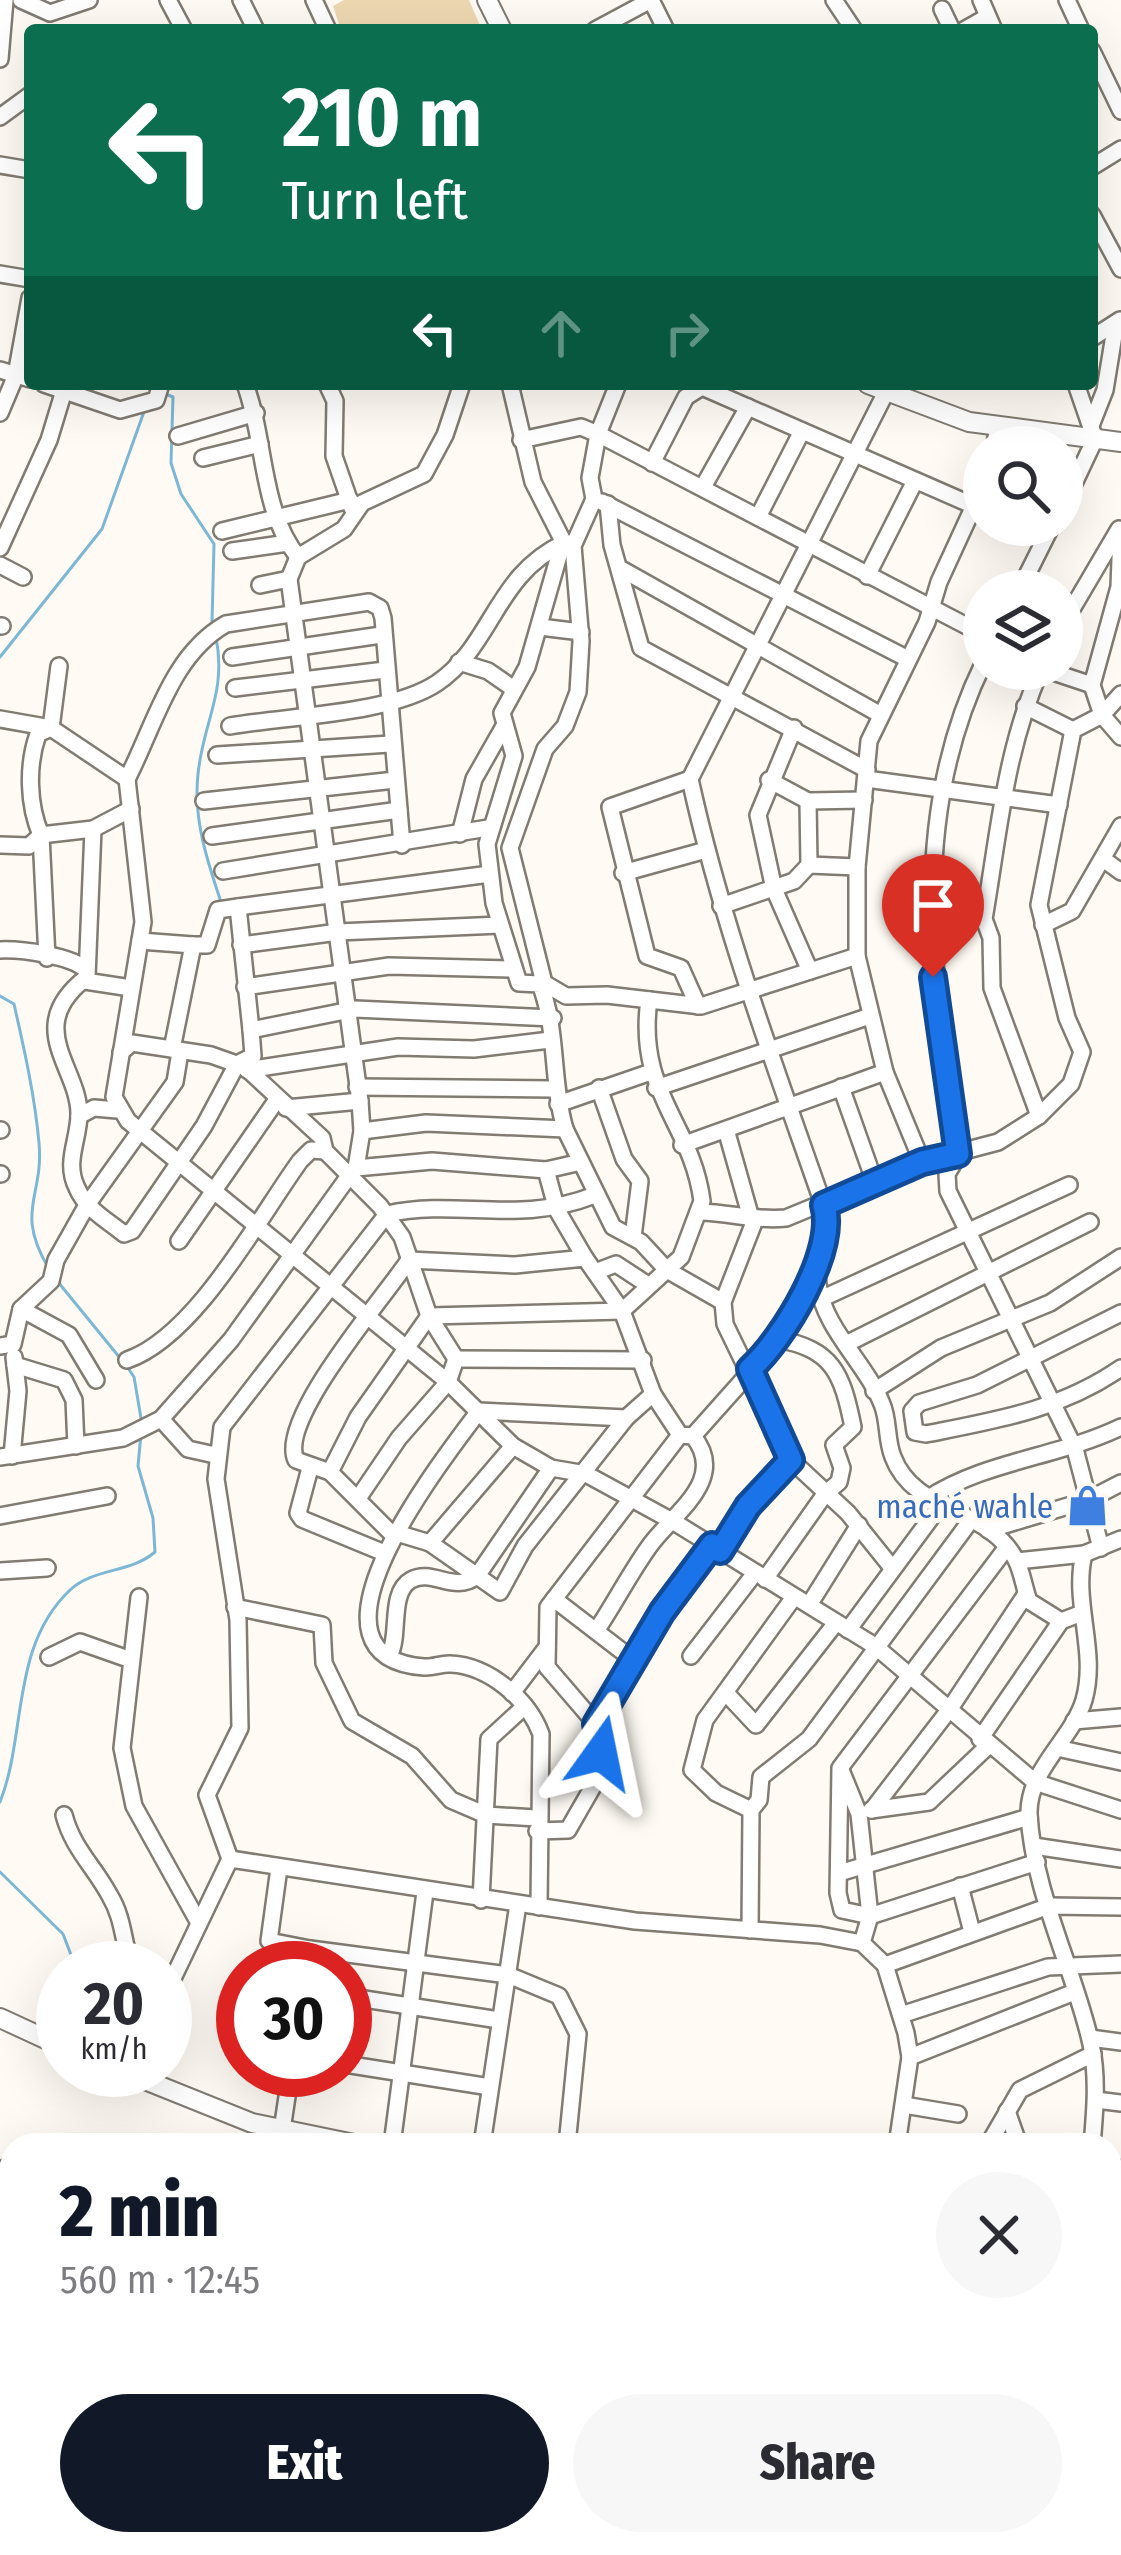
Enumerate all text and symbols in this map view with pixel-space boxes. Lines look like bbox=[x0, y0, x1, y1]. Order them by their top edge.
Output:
text: 210 m bbox=[282, 67, 482, 168]
icon: left bbox=[84, 72, 240, 228]
text: Turn left bbox=[282, 169, 468, 233]
icon: left bbox=[402, 300, 468, 366]
icon: ahead bbox=[528, 300, 594, 366]
icon: right bbox=[654, 300, 720, 366]
map controls bbox=[963, 426, 1083, 690]
button: search bbox=[963, 426, 1083, 546]
button: layers bbox=[963, 570, 1083, 690]
pin bbox=[882, 854, 984, 977]
icon: arrive bbox=[900, 872, 966, 938]
shop icon: maché wahle bbox=[1064, 1483, 1110, 1529]
place label: maché wahle bbox=[876, 1487, 1053, 1527]
position arrow bbox=[538, 1690, 664, 1816]
speed limit sign: 30 bbox=[216, 1941, 372, 2097]
text: 20 bbox=[84, 1968, 144, 2040]
text: km/h bbox=[81, 2031, 147, 2067]
text: 2 min bbox=[60, 2169, 219, 2255]
button: close bbox=[936, 2172, 1062, 2298]
text: 560 m · 12:45 bbox=[60, 2257, 260, 2303]
button: Exit bbox=[60, 2394, 549, 2532]
button: Share bbox=[573, 2394, 1062, 2532]

